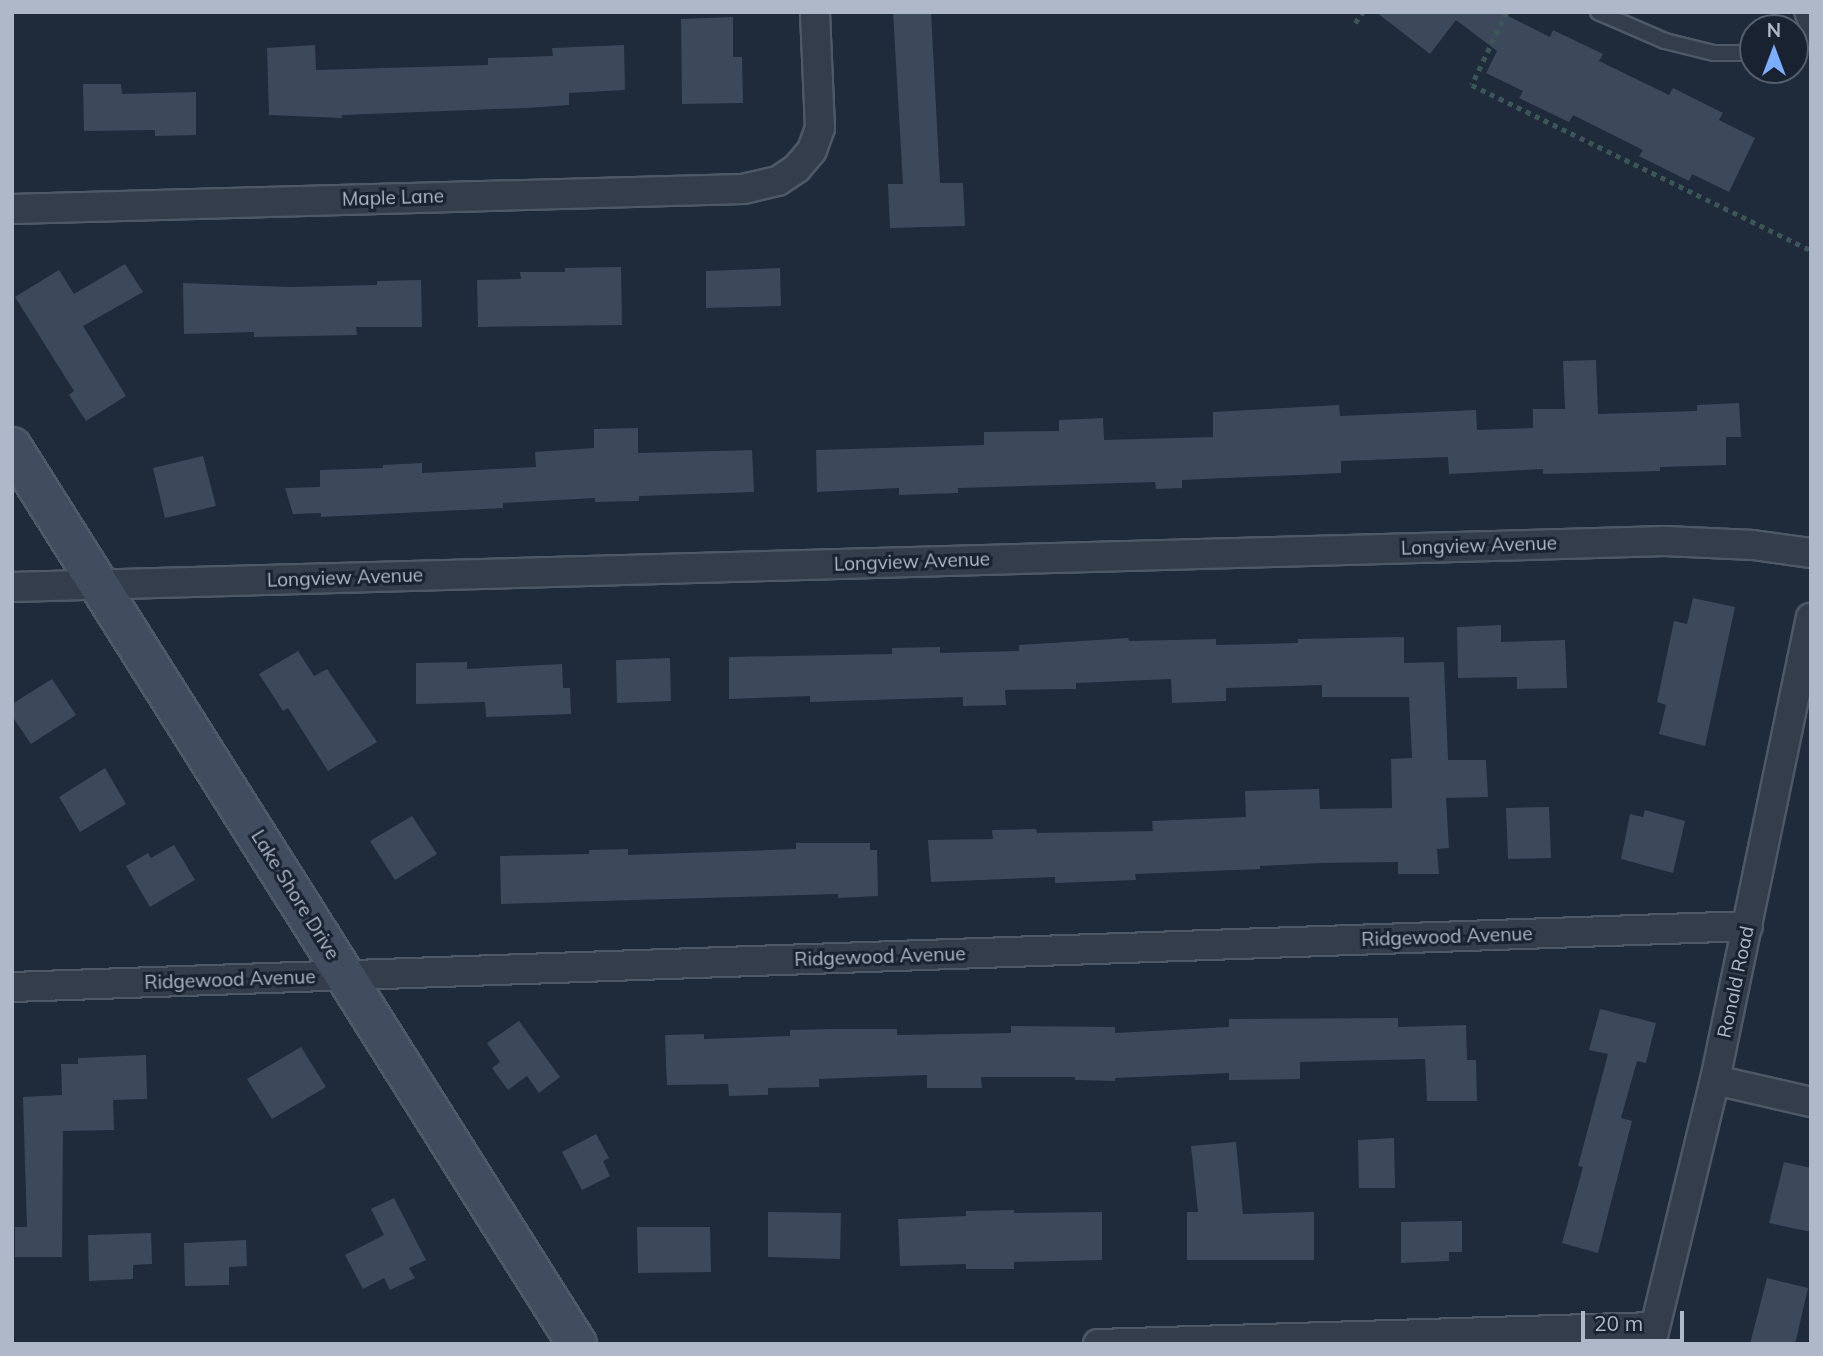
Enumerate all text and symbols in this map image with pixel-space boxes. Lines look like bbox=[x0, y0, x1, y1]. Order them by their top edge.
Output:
north arrow bbox=[1739, 14, 1809, 84]
text: N bbox=[1767, 18, 1781, 42]
street label: Maple Lane bbox=[342, 185, 444, 211]
street label: Longview Avenue bbox=[1401, 532, 1557, 560]
street label: Longview Avenue bbox=[834, 548, 990, 576]
street label: Longview Avenue bbox=[267, 564, 423, 592]
street label: Lake Shore Drive bbox=[246, 826, 344, 964]
street label: Ridgewood Avenue bbox=[1361, 923, 1533, 951]
street label: Ronald Road bbox=[1713, 924, 1759, 1040]
street label: Ridgewood Avenue bbox=[794, 943, 966, 971]
street label: Ridgewood Avenue bbox=[144, 966, 316, 994]
scale bar bbox=[1585, 1296, 1688, 1340]
text: 20 m bbox=[1594, 1310, 1643, 1336]

